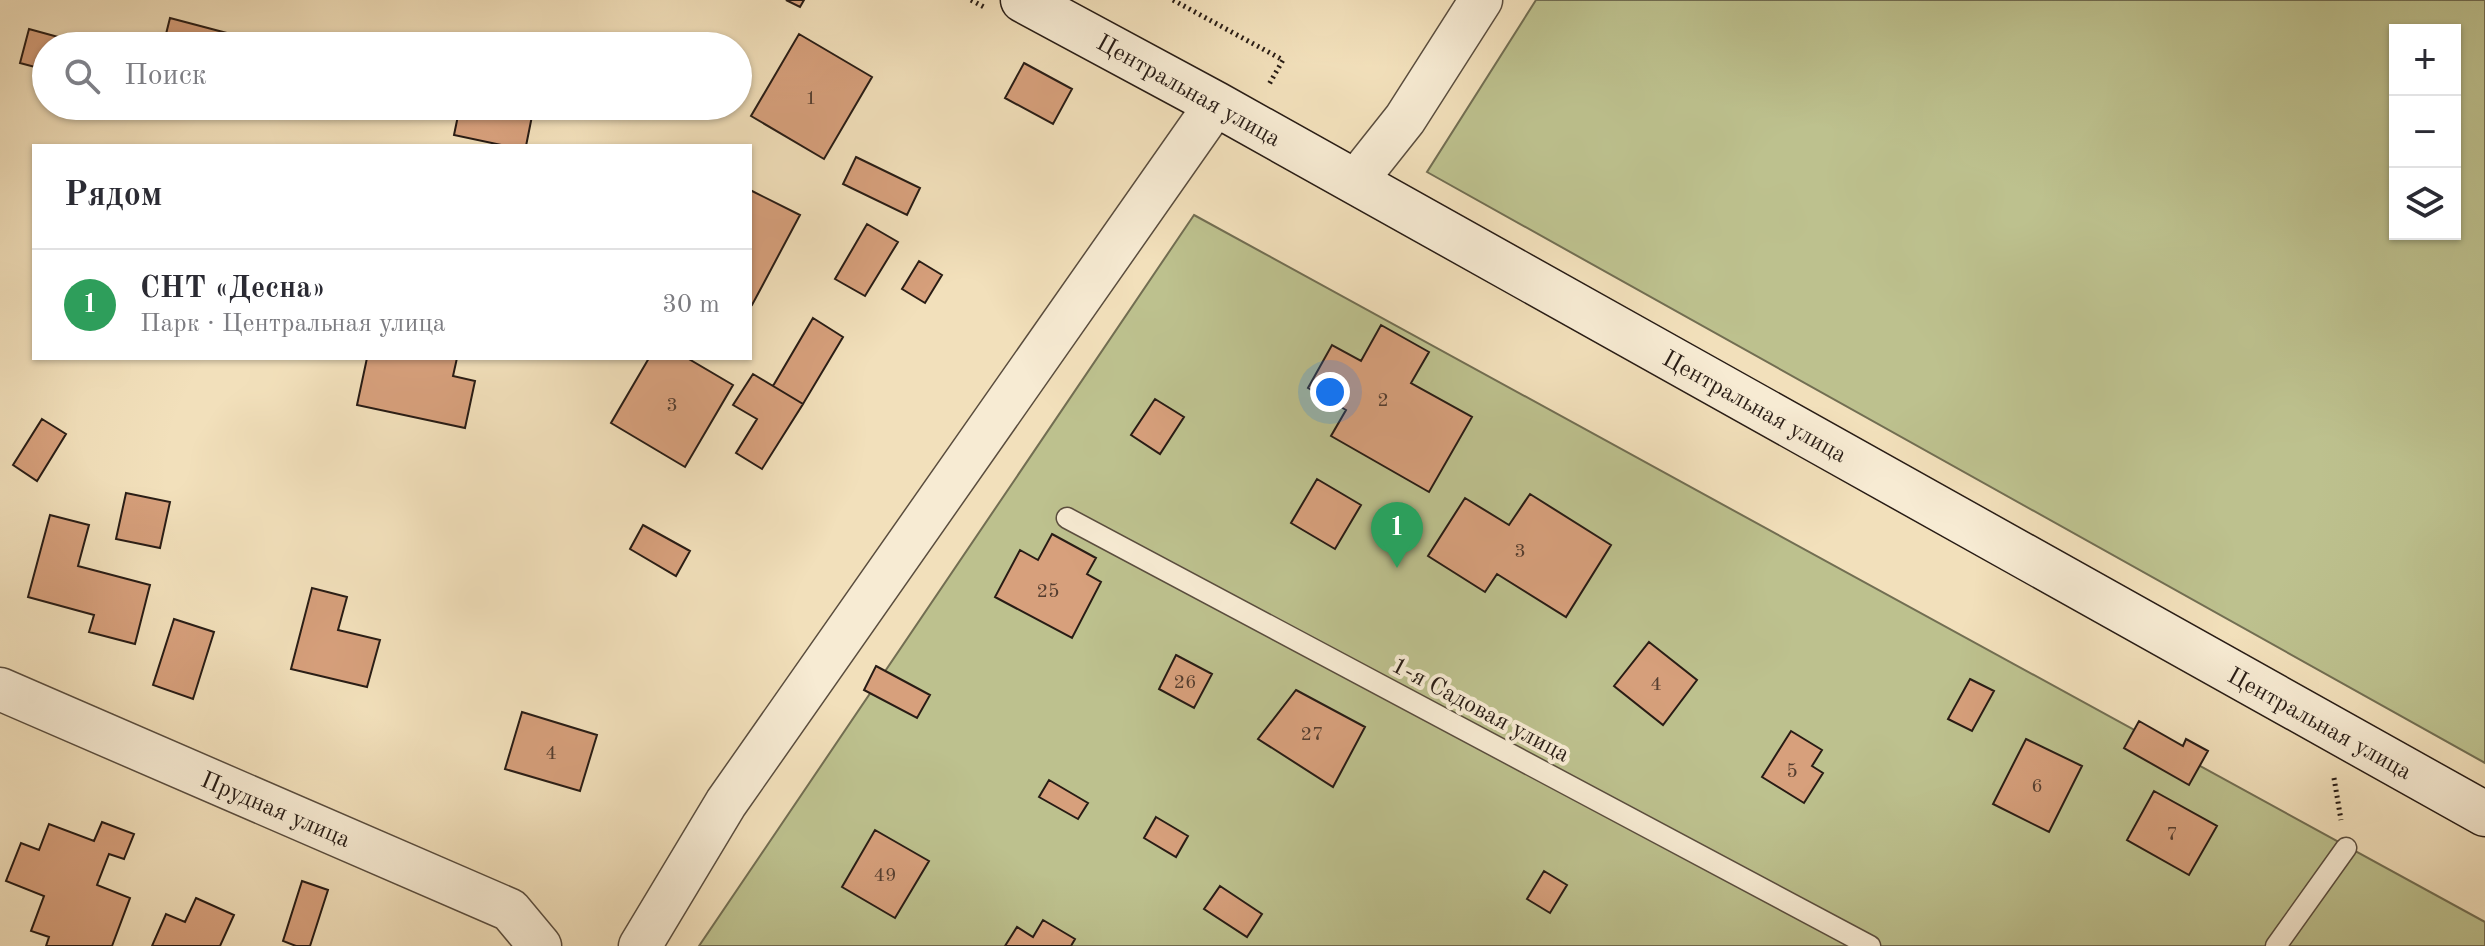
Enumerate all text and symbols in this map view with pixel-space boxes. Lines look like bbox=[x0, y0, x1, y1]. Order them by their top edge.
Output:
map controls bbox=[2389, 24, 2461, 240]
button: + bbox=[2389, 24, 2461, 96]
street label: Центральная улица bbox=[1092, 31, 1284, 152]
search box bbox=[32, 32, 752, 120]
icon: search bbox=[60, 54, 104, 98]
text: Поиск bbox=[124, 61, 207, 91]
house number: 1 bbox=[805, 89, 817, 109]
button: − bbox=[2389, 96, 2461, 168]
button: layers bbox=[2389, 168, 2461, 240]
text: Рядом bbox=[64, 179, 163, 213]
text: СНТ «Десна» bbox=[140, 274, 326, 304]
text: 1 bbox=[82, 292, 98, 318]
text: 30 m bbox=[662, 292, 720, 318]
text: Парк · Центральная улица bbox=[140, 311, 446, 337]
street label: Центральная улица bbox=[1658, 347, 1850, 468]
your location bbox=[1310, 372, 1350, 412]
house number: 2 bbox=[1377, 391, 1389, 411]
house number: 3 bbox=[666, 396, 678, 416]
pin: 1 bbox=[1371, 502, 1423, 568]
house number: 3 bbox=[1514, 542, 1526, 562]
house number: 25 bbox=[1036, 582, 1060, 602]
street label: 1-я Садовая улица bbox=[1387, 654, 1573, 768]
street label: Центральная улица bbox=[2223, 664, 2415, 785]
house number: 26 bbox=[1173, 673, 1197, 693]
house number: 4 bbox=[1650, 675, 1662, 695]
house number: 27 bbox=[1300, 725, 1324, 745]
house number: 4 bbox=[545, 744, 557, 764]
house number: 5 bbox=[1786, 762, 1798, 782]
street label: Прудная улица bbox=[197, 769, 354, 853]
house number: 6 bbox=[2031, 777, 2043, 797]
house number: 7 bbox=[2166, 825, 2178, 845]
house number: 49 bbox=[873, 866, 897, 886]

